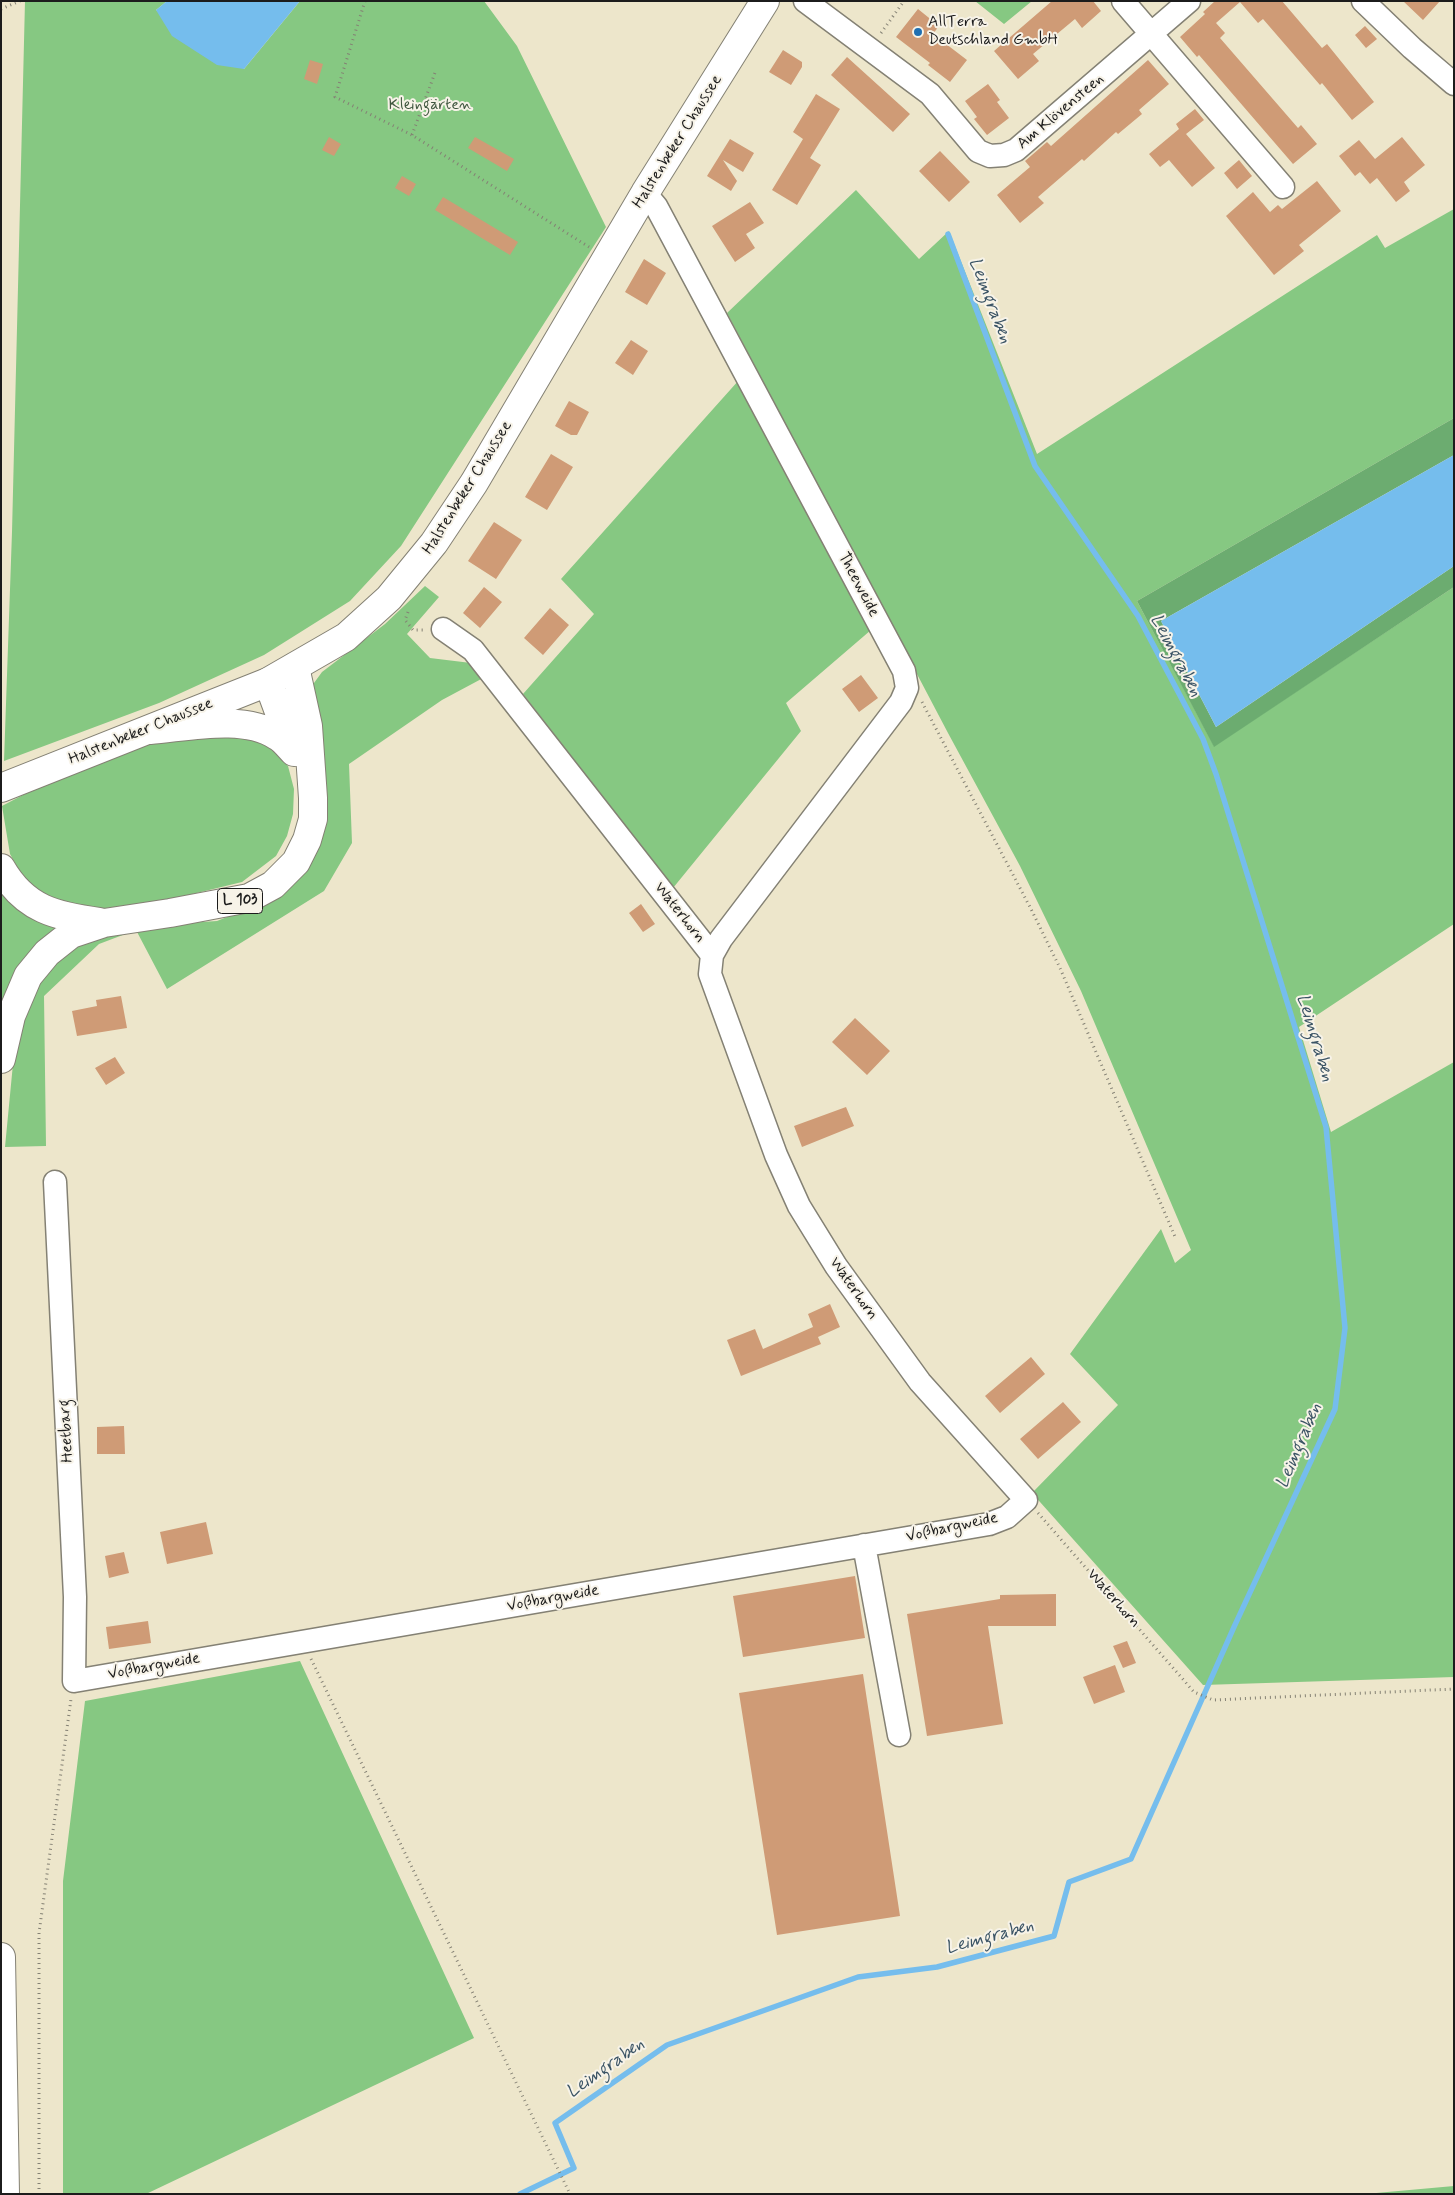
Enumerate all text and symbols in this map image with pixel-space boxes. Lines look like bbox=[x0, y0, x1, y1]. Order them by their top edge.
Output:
place label: AllTerra Deutschland GmbH bbox=[928, 13, 1058, 51]
marker: AllTerra Deutschland GmbH bbox=[912, 26, 924, 38]
street label: Am Klövensteen bbox=[1014, 70, 1108, 154]
street label: Halstenbeker Chaussee bbox=[629, 72, 727, 212]
park label: Kleingärten bbox=[388, 96, 472, 116]
water label: Leimgraben bbox=[963, 255, 1015, 347]
street label: Halstenbeker Chaussee bbox=[419, 418, 517, 558]
street label: Theeweide bbox=[833, 549, 883, 621]
water label: Leimgraben bbox=[1144, 611, 1206, 701]
street label: Halstenbeker Chaussee bbox=[66, 694, 216, 770]
street label: Waterhorn bbox=[649, 879, 709, 947]
road number: L 103 bbox=[218, 888, 262, 914]
water label: Leimgraben bbox=[1290, 992, 1338, 1084]
street label: Waterhorn bbox=[824, 1254, 882, 1324]
street label: Heetbarg bbox=[56, 1399, 78, 1463]
water label: Leimgraben bbox=[1272, 1400, 1328, 1492]
street label: Voßbargweide bbox=[904, 1509, 1000, 1547]
street label: Waterhorn bbox=[1082, 1565, 1144, 1633]
street label: Voßbargweide bbox=[505, 1581, 601, 1617]
street label: Voßbargweide bbox=[106, 1649, 202, 1685]
water label: Leimgraben bbox=[944, 1916, 1036, 1960]
water label: Leimgraben bbox=[563, 2034, 649, 2104]

